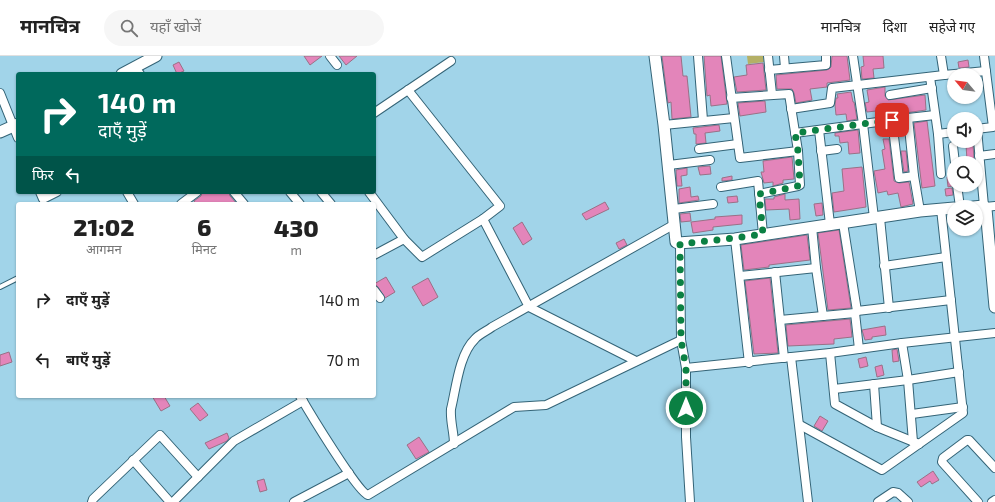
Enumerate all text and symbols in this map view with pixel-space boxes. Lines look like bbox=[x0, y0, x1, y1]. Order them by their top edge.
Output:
search box bbox=[104, 10, 384, 46]
text: मानचित्र bbox=[20, 14, 80, 37]
icon: search bbox=[118, 17, 140, 39]
text: यहाँ खोजें bbox=[150, 17, 201, 35]
text: मानचित्र bbox=[821, 18, 861, 35]
text: दिशा bbox=[883, 18, 907, 35]
text: सहेजे गए bbox=[929, 18, 975, 35]
north arrow bbox=[947, 68, 983, 104]
map controls bbox=[947, 68, 983, 236]
text: 140 m bbox=[98, 85, 176, 119]
icon: right bbox=[32, 88, 84, 140]
pin bbox=[875, 103, 909, 137]
icon: arrive bbox=[881, 109, 903, 131]
button: sound bbox=[947, 112, 983, 148]
text: दाएँ मुड़ें bbox=[98, 119, 147, 141]
button: search bbox=[947, 156, 983, 192]
icon: left bbox=[62, 164, 84, 186]
text: फिर bbox=[32, 165, 54, 183]
button: layers bbox=[947, 200, 983, 236]
text: 21:02 bbox=[73, 212, 134, 241]
text: 6 bbox=[197, 212, 211, 241]
text: 430 bbox=[274, 213, 319, 242]
text: आगमन bbox=[86, 241, 122, 257]
text: मिनट bbox=[192, 241, 217, 257]
text: m bbox=[291, 242, 302, 258]
icon: right bbox=[32, 289, 54, 311]
text: दाएँ मुड़ें bbox=[66, 290, 110, 308]
text: 140 m bbox=[319, 291, 360, 309]
icon: left bbox=[32, 349, 54, 371]
text: बाएँ मुड़ें bbox=[66, 350, 110, 368]
text: 70 m bbox=[327, 351, 360, 369]
position arrow bbox=[665, 387, 707, 429]

